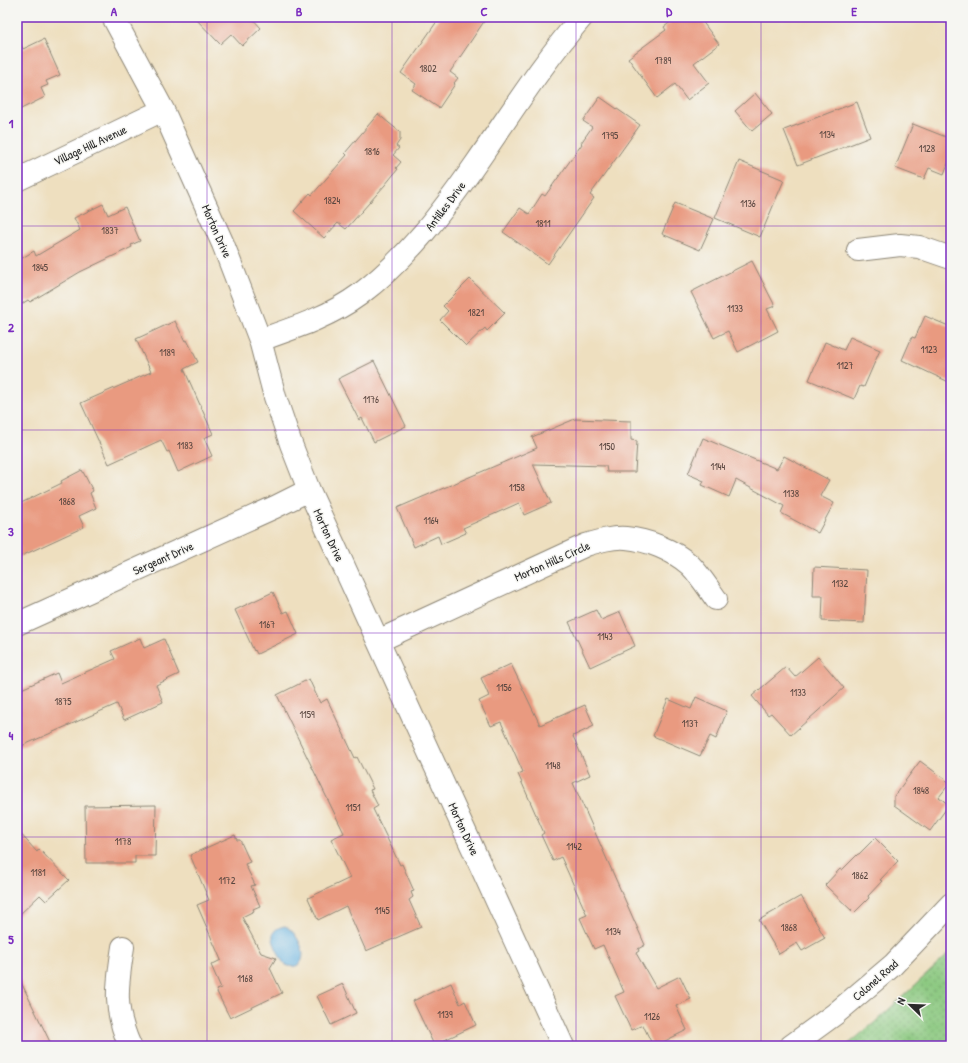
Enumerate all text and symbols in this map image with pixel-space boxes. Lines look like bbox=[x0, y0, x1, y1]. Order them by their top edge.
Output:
text: A bbox=[111, 2, 118, 20]
text: B bbox=[296, 2, 303, 20]
text: C bbox=[480, 2, 488, 20]
text: D bbox=[666, 2, 673, 20]
text: E bbox=[851, 2, 857, 20]
house number: 1789 bbox=[655, 54, 672, 67]
house number: 1802 bbox=[419, 62, 437, 75]
text: 1 bbox=[9, 114, 14, 132]
street label: Village Hill Avenue bbox=[51, 121, 130, 169]
house number: 1134 bbox=[819, 128, 835, 141]
house number: 1795 bbox=[602, 129, 619, 142]
house number: 1128 bbox=[919, 142, 935, 155]
house number: 1816 bbox=[364, 145, 380, 158]
street label: Antilles Drive bbox=[421, 178, 469, 234]
house number: 1824 bbox=[324, 194, 340, 207]
house number: 1136 bbox=[740, 197, 756, 210]
street label: Morton Drive bbox=[198, 202, 236, 260]
house number: 1811 bbox=[535, 217, 551, 230]
house number: 1837 bbox=[101, 224, 119, 237]
house number: 1845 bbox=[32, 261, 49, 274]
house number: 1133 bbox=[727, 302, 744, 315]
house number: 1821 bbox=[468, 306, 484, 319]
text: 2 bbox=[8, 318, 15, 336]
house number: 1123 bbox=[921, 343, 938, 356]
house number: 1189 bbox=[159, 346, 175, 359]
house number: 1127 bbox=[837, 359, 853, 372]
house number: 1176 bbox=[363, 393, 379, 406]
house number: 1183 bbox=[177, 439, 194, 452]
house number: 1150 bbox=[599, 440, 615, 453]
house number: 1144 bbox=[711, 460, 726, 473]
house number: 1158 bbox=[509, 481, 525, 494]
house number: 1138 bbox=[783, 487, 799, 500]
house number: 1868 bbox=[59, 495, 75, 508]
street label: Morton Drive bbox=[309, 506, 349, 564]
house number: 1164 bbox=[424, 514, 439, 527]
text: 3 bbox=[8, 522, 14, 540]
street label: Sergeant Drive bbox=[130, 537, 196, 579]
street label: Morton Hills Circle bbox=[511, 537, 593, 585]
house number: 1132 bbox=[832, 577, 849, 590]
house number: 1167 bbox=[259, 618, 275, 631]
house number: 1143 bbox=[597, 630, 613, 643]
house number: 1156 bbox=[496, 681, 512, 694]
house number: 1133 bbox=[790, 686, 807, 699]
house number: 1875 bbox=[54, 695, 72, 708]
house number: 1159 bbox=[299, 708, 315, 721]
house number: 1137 bbox=[682, 717, 698, 730]
text: 4 bbox=[9, 726, 14, 744]
house number: 1148 bbox=[545, 759, 561, 772]
house number: 1848 bbox=[913, 784, 929, 797]
street label: Morton Drive bbox=[444, 800, 484, 858]
house number: 1151 bbox=[345, 801, 361, 814]
house number: 1178 bbox=[115, 835, 131, 848]
house number: 1142 bbox=[566, 840, 582, 853]
house number: 1181 bbox=[30, 866, 46, 879]
house number: 1862 bbox=[852, 869, 869, 882]
house number: 1172 bbox=[219, 874, 236, 887]
house number: 1145 bbox=[374, 904, 390, 917]
house number: 1868 bbox=[781, 921, 797, 934]
house number: 1134 bbox=[605, 925, 621, 938]
text: 5 bbox=[8, 930, 14, 948]
street label: Colonel Road bbox=[849, 955, 902, 1005]
house number: 1168 bbox=[237, 972, 253, 985]
north arrow bbox=[890, 985, 930, 1025]
text: N bbox=[893, 996, 908, 1007]
house number: 1139 bbox=[437, 1008, 453, 1021]
house number: 1126 bbox=[644, 1010, 660, 1023]

